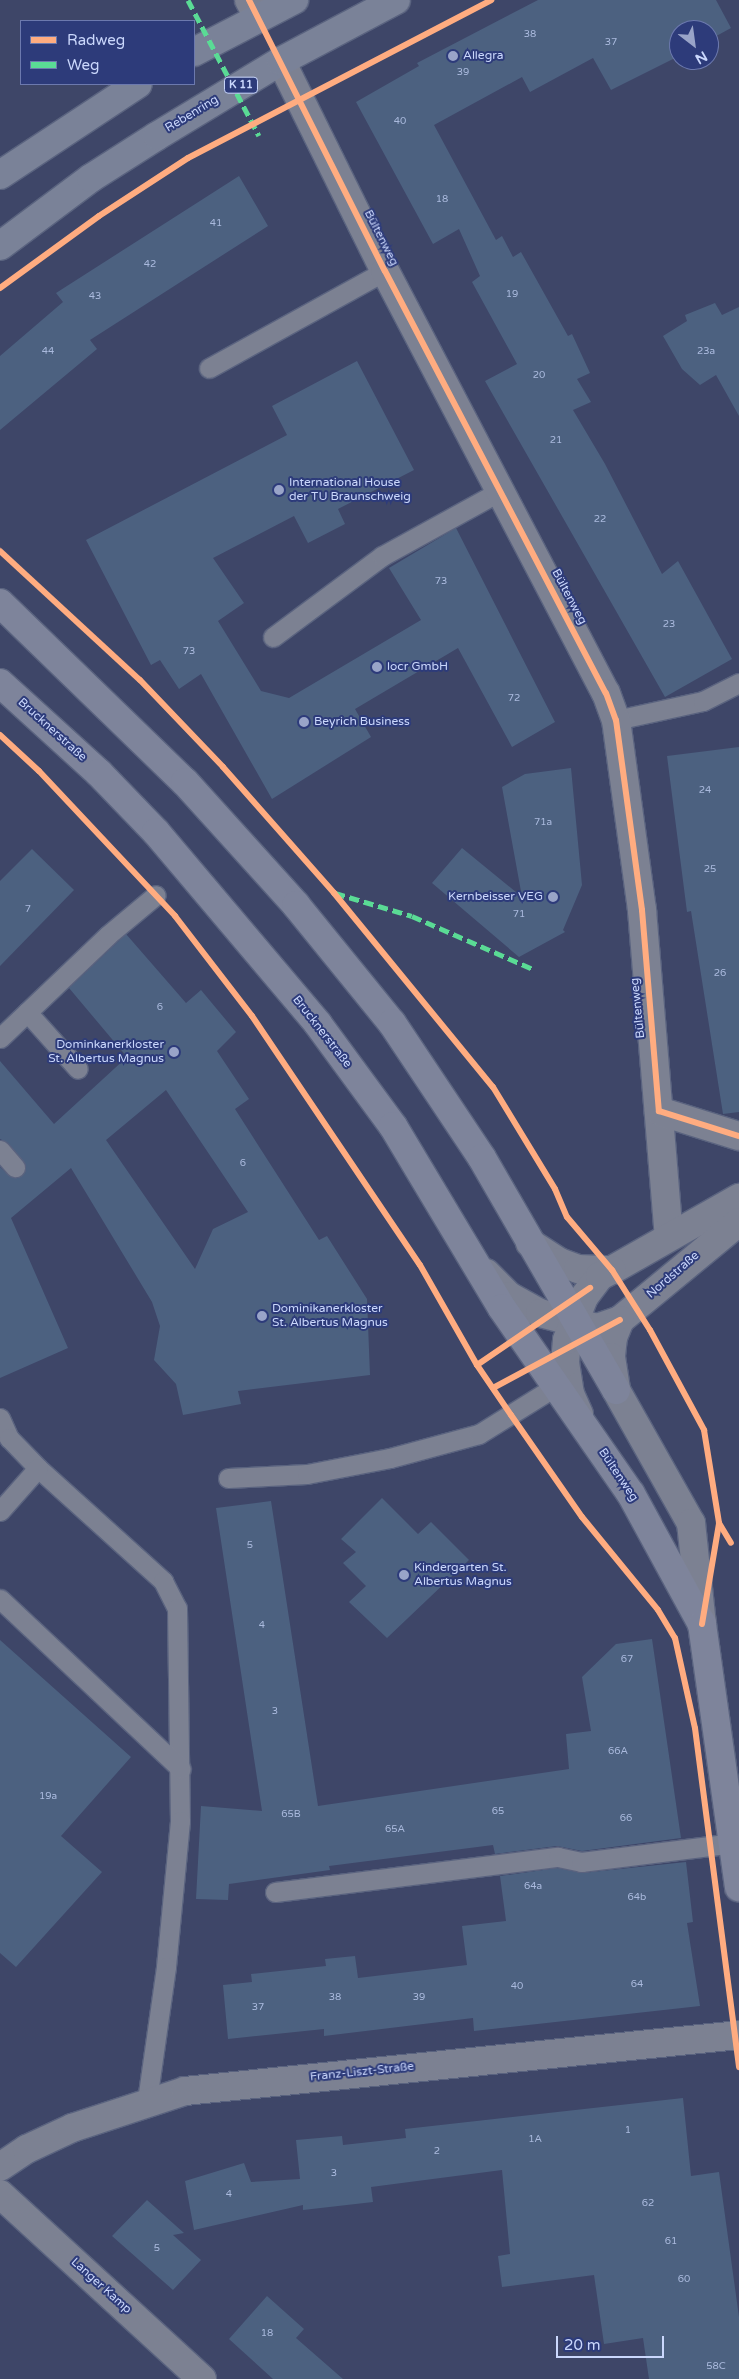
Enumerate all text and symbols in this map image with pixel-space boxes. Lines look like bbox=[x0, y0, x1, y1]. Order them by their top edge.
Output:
legend bbox=[20, 20, 195, 85]
north arrow bbox=[669, 20, 719, 70]
house number: 38 bbox=[524, 29, 536, 41]
text: Radweg bbox=[67, 31, 125, 49]
house number: 37 bbox=[605, 37, 617, 49]
text: N bbox=[692, 47, 710, 68]
place label: Allegra bbox=[463, 49, 504, 63]
marker: Allegra bbox=[447, 50, 459, 62]
text: Weg bbox=[67, 56, 99, 74]
house number: 39 bbox=[457, 67, 469, 79]
road number: K 11 bbox=[224, 76, 258, 94]
street label: Rebenring bbox=[163, 93, 221, 135]
house number: 40 bbox=[394, 116, 406, 128]
house number: 18 bbox=[436, 194, 448, 206]
street label: Bültenweg bbox=[361, 208, 401, 268]
house number: 41 bbox=[210, 218, 222, 230]
house number: 42 bbox=[144, 259, 156, 271]
house number: 19 bbox=[506, 289, 518, 301]
house number: 43 bbox=[89, 291, 101, 303]
house number: 44 bbox=[42, 346, 54, 358]
house number: 23a bbox=[697, 346, 715, 358]
house number: 20 bbox=[533, 370, 545, 382]
house number: 21 bbox=[550, 435, 562, 447]
place label: International House der TU Braunschweig bbox=[289, 476, 411, 504]
marker: International House der TU Braunschweig bbox=[273, 484, 285, 496]
house number: 22 bbox=[594, 514, 606, 526]
street label: Bültenweg bbox=[548, 567, 590, 627]
house number: 73 bbox=[435, 576, 447, 588]
house number: 23 bbox=[663, 619, 675, 631]
house number: 73 bbox=[183, 646, 195, 658]
place label: locr GmbH bbox=[387, 660, 448, 674]
marker: locr GmbH bbox=[371, 661, 383, 673]
house number: 72 bbox=[508, 693, 520, 705]
street label: Brucknerstraße bbox=[15, 695, 89, 765]
place label: Beyrich Business bbox=[314, 715, 410, 729]
marker: Beyrich Business bbox=[298, 716, 310, 728]
house number: 24 bbox=[699, 785, 711, 797]
house number: 71a bbox=[534, 817, 552, 829]
house number: 25 bbox=[704, 864, 716, 876]
place label: Kernbeisser VEG bbox=[448, 890, 543, 904]
marker: Kernbeisser VEG bbox=[547, 891, 559, 903]
house number: 7 bbox=[25, 904, 31, 916]
house number: 71 bbox=[513, 909, 525, 921]
house number: 26 bbox=[714, 968, 726, 980]
street label: Bültenweg bbox=[628, 977, 648, 1039]
street label: Brucknerstraße bbox=[289, 993, 355, 1071]
house number: 6 bbox=[157, 1002, 163, 1014]
place label: Dominkanerkloster St. Albertus Magnus bbox=[48, 1038, 164, 1066]
marker: Dominkanerkloster St. Albertus Magnus bbox=[168, 1046, 180, 1058]
house number: 6 bbox=[240, 1158, 246, 1170]
street label: Nordstraße bbox=[644, 1248, 702, 1302]
place label: Dominikanerkloster St. Albertus Magnus bbox=[272, 1302, 388, 1330]
marker: Dominikanerkloster St. Albertus Magnus bbox=[256, 1310, 268, 1322]
street label: Bültenweg bbox=[595, 1446, 641, 1504]
house number: 5 bbox=[247, 1540, 253, 1552]
place label: Kindergarten St. Albertus Magnus bbox=[414, 1561, 512, 1589]
marker: Kindergarten St. Albertus Magnus bbox=[398, 1569, 410, 1581]
house number: 4 bbox=[259, 1620, 265, 1632]
house number: 67 bbox=[621, 1654, 633, 1666]
house number: 3 bbox=[272, 1706, 278, 1718]
house number: 66A bbox=[608, 1746, 628, 1758]
house number: 19a bbox=[39, 1791, 57, 1803]
house number: 65 bbox=[492, 1806, 504, 1818]
house number: 65B bbox=[281, 1809, 301, 1821]
house number: 66 bbox=[620, 1813, 632, 1825]
house number: 65A bbox=[385, 1824, 405, 1836]
house number: 64a bbox=[524, 1881, 542, 1893]
house number: 64b bbox=[628, 1892, 646, 1904]
house number: 64 bbox=[631, 1979, 643, 1991]
house number: 40 bbox=[511, 1981, 523, 1993]
house number: 38 bbox=[329, 1992, 341, 2004]
house number: 39 bbox=[413, 1992, 425, 2004]
house number: 37 bbox=[252, 2002, 264, 2014]
street label: Franz-Liszt-Straße bbox=[309, 2059, 415, 2085]
house number: 1 bbox=[625, 2125, 631, 2137]
house number: 1A bbox=[528, 2134, 542, 2146]
house number: 2 bbox=[434, 2146, 440, 2158]
house number: 3 bbox=[331, 2168, 337, 2180]
house number: 4 bbox=[226, 2189, 232, 2201]
house number: 62 bbox=[642, 2198, 654, 2210]
house number: 61 bbox=[665, 2236, 677, 2248]
house number: 5 bbox=[154, 2243, 160, 2255]
street label: Langer Kamp bbox=[68, 2255, 134, 2317]
house number: 60 bbox=[678, 2274, 690, 2286]
scale bar bbox=[559, 2326, 666, 2358]
house number: 18 bbox=[261, 2328, 273, 2340]
text: 20 m bbox=[564, 2336, 601, 2354]
house number: 58C bbox=[706, 2361, 726, 2373]

